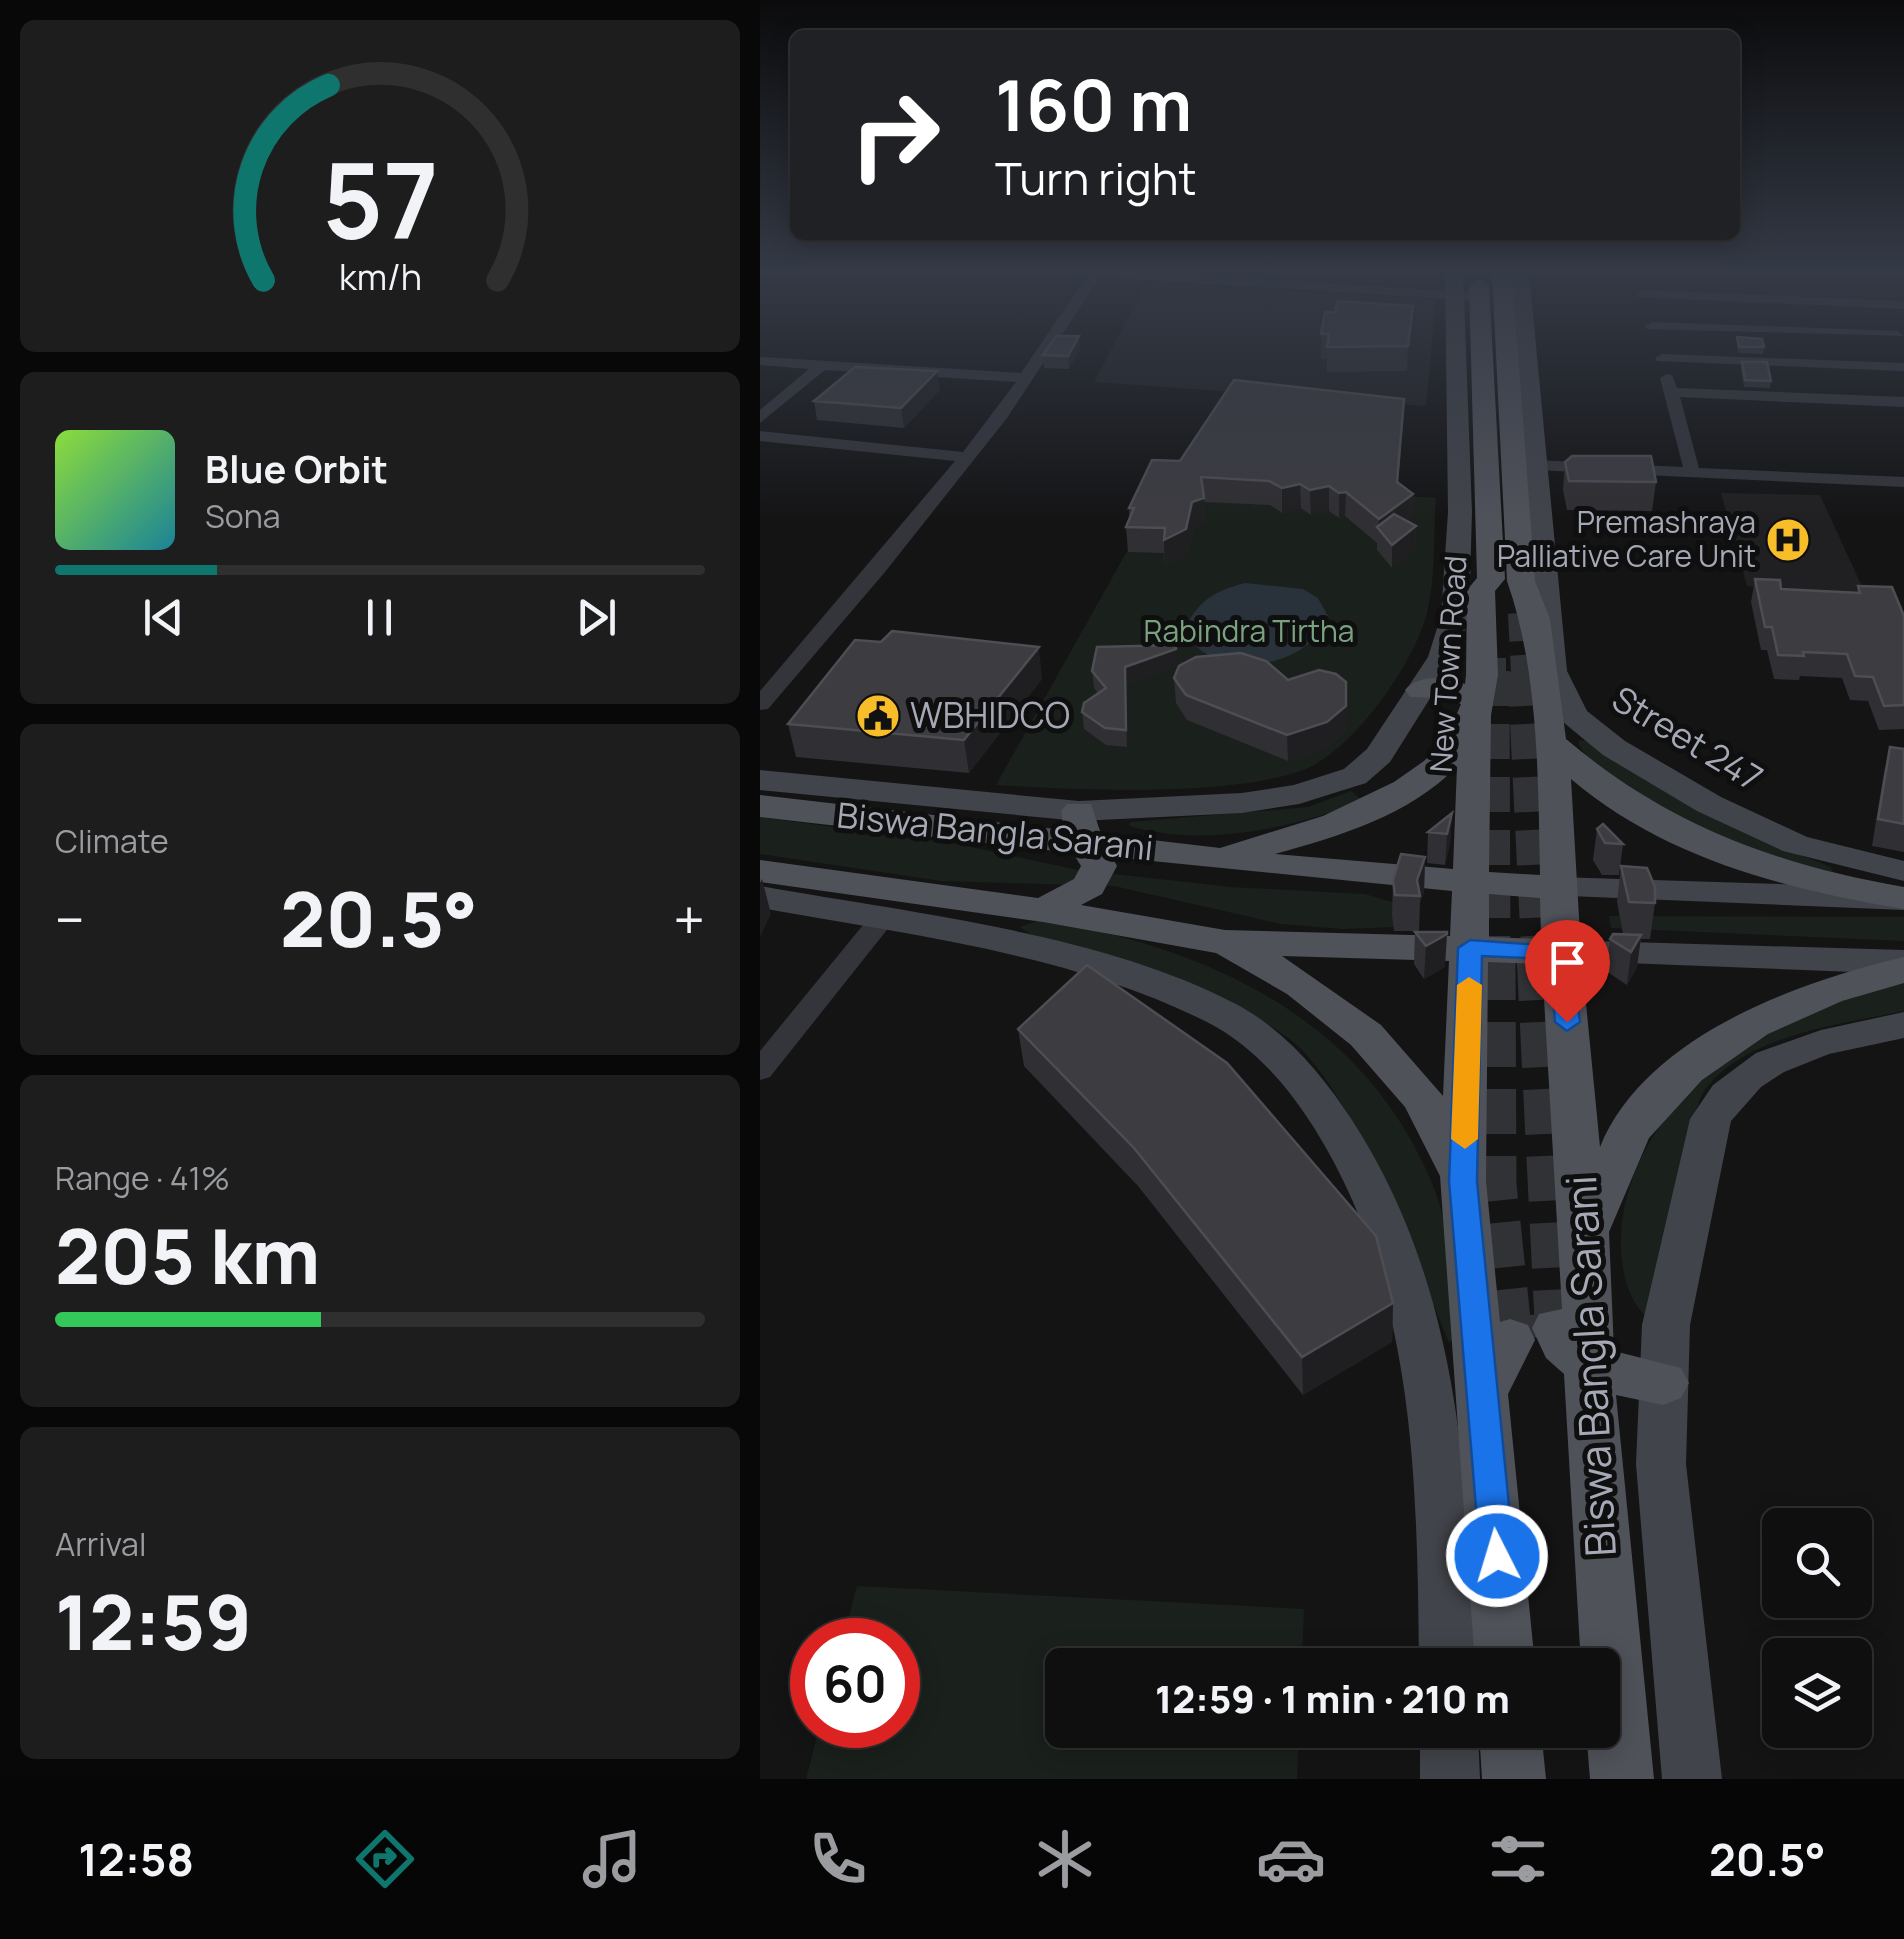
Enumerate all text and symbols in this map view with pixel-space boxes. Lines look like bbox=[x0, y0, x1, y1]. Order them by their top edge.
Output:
text: 160 m bbox=[995, 56, 1192, 152]
icon: right bbox=[830, 70, 960, 200]
text: 57 bbox=[322, 127, 438, 269]
text: Turn right bbox=[995, 147, 1196, 209]
text: km/h bbox=[338, 252, 422, 301]
text: Blue Orbit bbox=[205, 442, 388, 494]
text: Sona bbox=[205, 494, 280, 538]
place label: Premashraya Palliative Care Unit bbox=[1497, 501, 1756, 576]
hospital icon: Premashraya Palliative Care Unit bbox=[1765, 517, 1811, 563]
street label: New Town Road bbox=[1419, 554, 1476, 774]
icon: previous bbox=[136, 590, 191, 645]
icon: pause bbox=[352, 590, 407, 645]
icon: next bbox=[569, 590, 624, 645]
park label: Rabindra Tirtha bbox=[1144, 610, 1354, 651]
street label: Street 247 bbox=[1603, 675, 1772, 802]
place label: WBHIDCO bbox=[910, 691, 1070, 739]
public building icon: WBHIDCO bbox=[855, 693, 901, 739]
street label: Biswa Bangla Sarani bbox=[835, 791, 1156, 871]
text: Climate bbox=[55, 819, 169, 863]
text: 20.5° bbox=[280, 867, 478, 970]
text: − bbox=[55, 881, 85, 957]
text: + bbox=[673, 881, 705, 957]
pin bbox=[1525, 920, 1610, 1023]
icon: arrive bbox=[1540, 935, 1595, 990]
text: Range · 41% bbox=[55, 1156, 230, 1200]
street label: Biswa Bangla Sarani bbox=[1551, 1174, 1629, 1558]
text: 205 km bbox=[55, 1204, 320, 1307]
position arrow bbox=[1445, 1504, 1549, 1608]
map controls bbox=[1762, 1508, 1872, 1748]
button: search bbox=[1762, 1508, 1872, 1618]
text: Arrival bbox=[55, 1522, 146, 1566]
text: 12:59 bbox=[55, 1570, 252, 1673]
speed limit sign: 60 bbox=[790, 1618, 920, 1748]
button: layers bbox=[1762, 1638, 1872, 1748]
text: 12:59 · 1 min · 210 m bbox=[1155, 1672, 1510, 1724]
icon: directions bbox=[350, 1824, 420, 1894]
icon: music bbox=[577, 1824, 647, 1894]
icon: phone bbox=[803, 1824, 873, 1894]
icon: climate bbox=[1030, 1824, 1100, 1894]
icon: car bbox=[1256, 1824, 1326, 1894]
icon: filters bbox=[1483, 1824, 1553, 1894]
text: 12:58 bbox=[78, 1828, 194, 1890]
text: 20.5° bbox=[1709, 1828, 1826, 1890]

